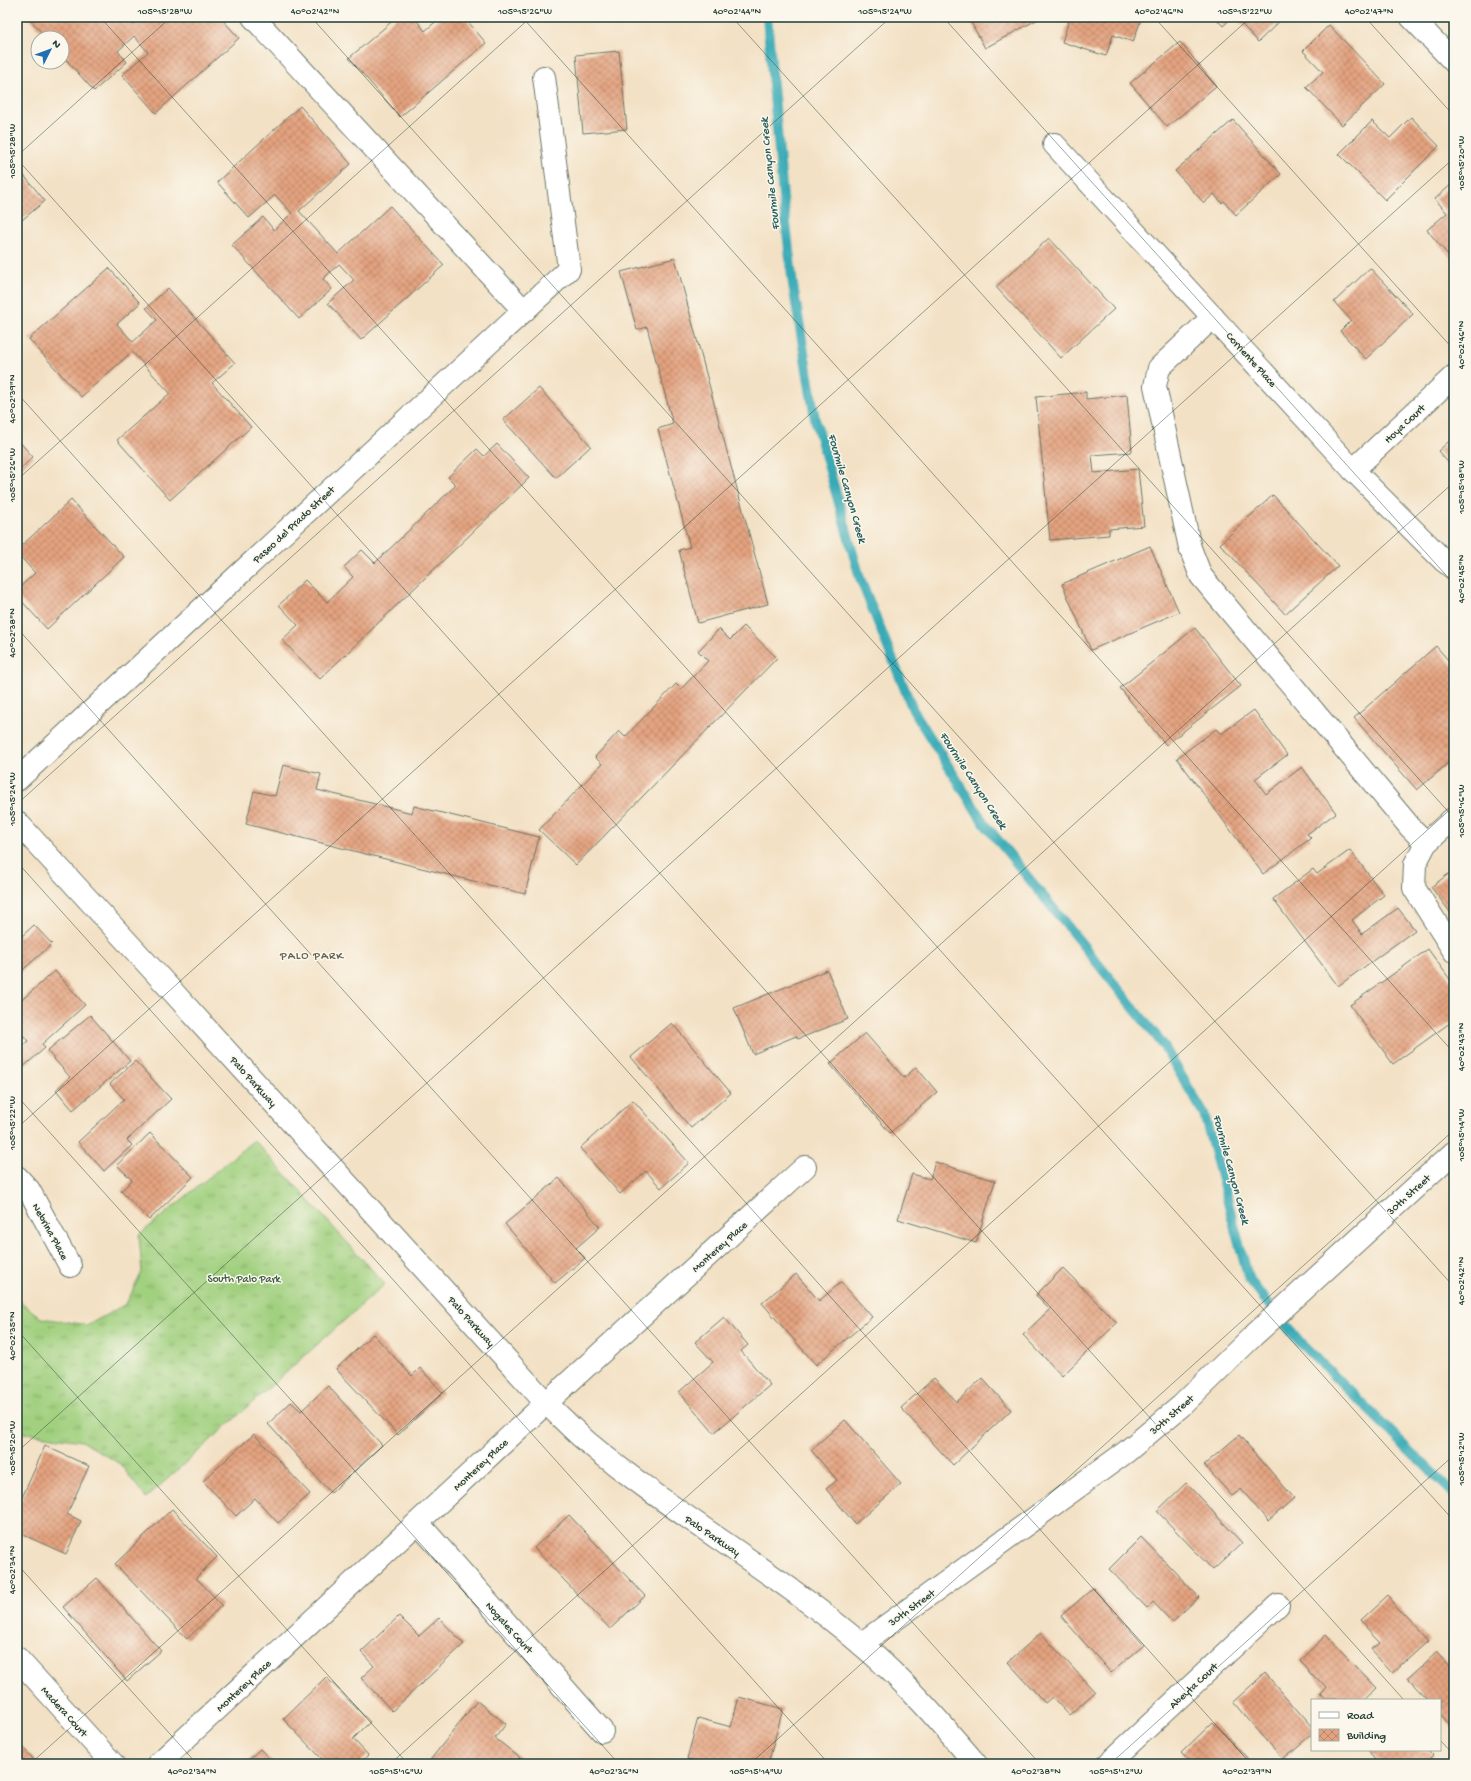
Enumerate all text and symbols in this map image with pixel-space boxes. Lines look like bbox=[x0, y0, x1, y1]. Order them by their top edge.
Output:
text: 105°15'28"W bbox=[137, 6, 193, 18]
text: 40°02'42"N bbox=[291, 6, 340, 18]
text: 105°15'26"W bbox=[497, 6, 552, 18]
text: 40°02'44"N bbox=[713, 6, 762, 18]
text: 105°15'24"W bbox=[857, 6, 912, 18]
text: 40°02'46"N bbox=[1135, 6, 1184, 18]
text: 105°15'22"W bbox=[1217, 6, 1272, 18]
text: 40°02'47"N bbox=[1345, 6, 1394, 18]
north arrow bbox=[30, 30, 70, 70]
text: N bbox=[49, 38, 63, 51]
water label: Fourmile Canyon Creek bbox=[758, 115, 784, 231]
text: 105°15'28"W bbox=[7, 123, 19, 179]
text: 105°15'20"W bbox=[1456, 135, 1468, 191]
text: 40°02'46"N bbox=[1456, 320, 1468, 369]
street label: Corriente Place bbox=[1223, 330, 1278, 390]
text: 40°02'39"N bbox=[7, 374, 19, 423]
street label: Hoya Court bbox=[1382, 402, 1429, 446]
water label: Fourmile Canyon Creek bbox=[824, 432, 869, 546]
text: 105°15'26"W bbox=[7, 448, 19, 503]
text: 105°15'18"W bbox=[1456, 460, 1468, 515]
street label: Paseo del Prado Street bbox=[250, 483, 339, 567]
text: 40°02'45"N bbox=[1456, 554, 1468, 603]
text: 40°02'38"N bbox=[7, 608, 19, 658]
water label: Fourmile Canyon Creek bbox=[936, 730, 1010, 834]
text: 105°15'24"W bbox=[7, 772, 19, 827]
text: 105°15'16"W bbox=[1456, 784, 1468, 839]
district label: PALO PARK bbox=[279, 950, 344, 964]
text: 40°02'43"N bbox=[1456, 1022, 1468, 1071]
street label: Palo Parkway bbox=[226, 1054, 279, 1111]
text: 105°15'22"W bbox=[7, 1096, 19, 1151]
text: 105°15'14"W bbox=[1456, 1108, 1468, 1162]
water label: Fourmile Canyon Creek bbox=[1209, 1113, 1252, 1228]
street label: 30th Street bbox=[1384, 1172, 1435, 1219]
street label: Nebrina Place bbox=[29, 1202, 70, 1263]
street label: Monterey Place bbox=[690, 1219, 751, 1275]
text: 40°02'42"N bbox=[1456, 1256, 1468, 1305]
park label: South Palo Park bbox=[208, 1274, 282, 1286]
street label: Palo Parkway bbox=[444, 1294, 497, 1351]
text: 40°02'35"N bbox=[7, 1311, 19, 1361]
street label: 30th Street bbox=[1147, 1392, 1198, 1439]
text: 105°15'20"W bbox=[7, 1420, 19, 1476]
text: 105°15'12"W bbox=[1456, 1432, 1468, 1486]
street label: Monterey Place bbox=[452, 1437, 511, 1494]
street label: Palo Parkway bbox=[681, 1513, 742, 1560]
text: 40°02'34"N bbox=[7, 1545, 19, 1594]
street label: 30th Street bbox=[886, 1587, 939, 1630]
street label: Nogales Court bbox=[482, 1600, 536, 1658]
street label: Monterey Place bbox=[215, 1658, 274, 1715]
street label: Abeyta Court bbox=[1168, 1660, 1222, 1712]
street label: Madera Court bbox=[38, 1685, 90, 1741]
legend bbox=[1311, 1699, 1441, 1751]
text: Road bbox=[1347, 1710, 1374, 1724]
text: Building bbox=[1346, 1730, 1386, 1744]
text: 40°02'34"N bbox=[168, 1766, 217, 1778]
text: 105°15'16"W bbox=[368, 1766, 423, 1778]
text: 40°02'36"N bbox=[590, 1766, 639, 1778]
text: 105°15'14"W bbox=[729, 1766, 783, 1778]
text: 40°02'38"N bbox=[1011, 1766, 1061, 1778]
text: 105°15'12"W bbox=[1089, 1766, 1143, 1778]
text: 40°02'39"N bbox=[1223, 1766, 1272, 1778]

